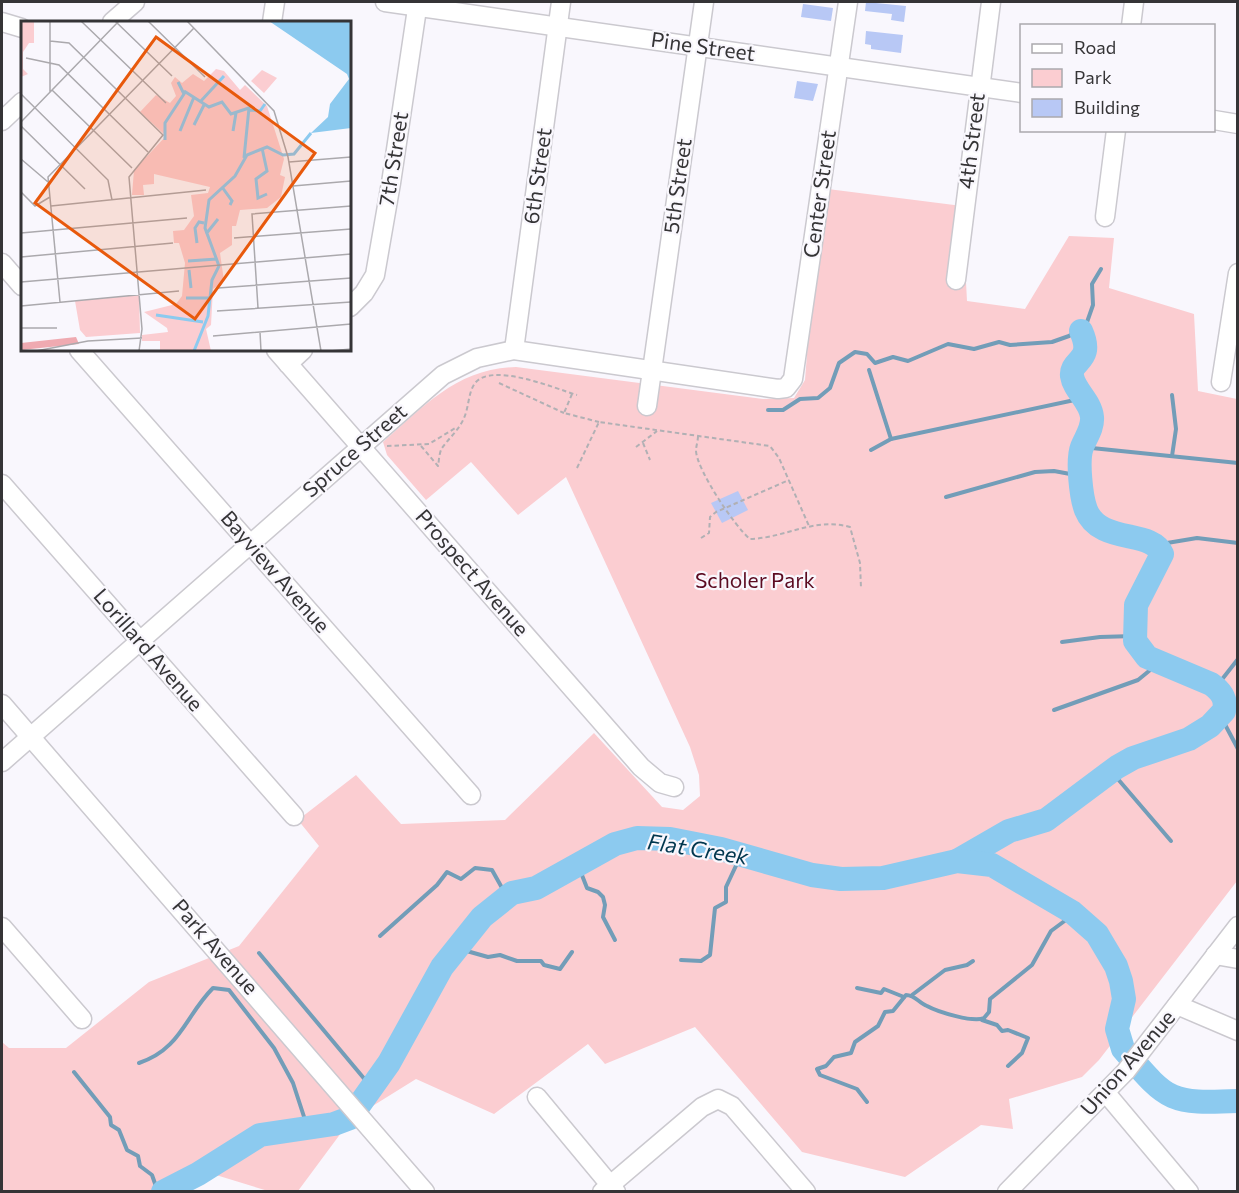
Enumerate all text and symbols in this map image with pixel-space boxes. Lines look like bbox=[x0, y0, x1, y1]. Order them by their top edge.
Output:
inset map bbox=[21, 21, 351, 351]
legend bbox=[1020, 24, 1215, 132]
street label: Pine Street bbox=[649, 26, 757, 65]
text: Road bbox=[1074, 36, 1116, 58]
text: Park bbox=[1074, 66, 1112, 88]
street label: 4th Street bbox=[952, 91, 989, 190]
text: Building bbox=[1074, 96, 1140, 118]
street label: 7th Street bbox=[373, 110, 412, 208]
street label: 6th Street bbox=[517, 126, 556, 225]
street label: Center Street bbox=[797, 128, 840, 259]
street label: 5th Street bbox=[657, 136, 696, 235]
street label: Spruce Street bbox=[297, 398, 411, 502]
street label: Prospect Avenue bbox=[411, 504, 535, 640]
street label: Bayview Avenue bbox=[217, 505, 336, 637]
park label: Scholer Park bbox=[695, 567, 815, 592]
street label: Lorillard Avenue bbox=[89, 583, 209, 715]
water label: Flat Creek bbox=[646, 827, 751, 870]
street label: Park Avenue bbox=[168, 893, 264, 999]
street label: Union Avenue bbox=[1074, 1004, 1179, 1120]

